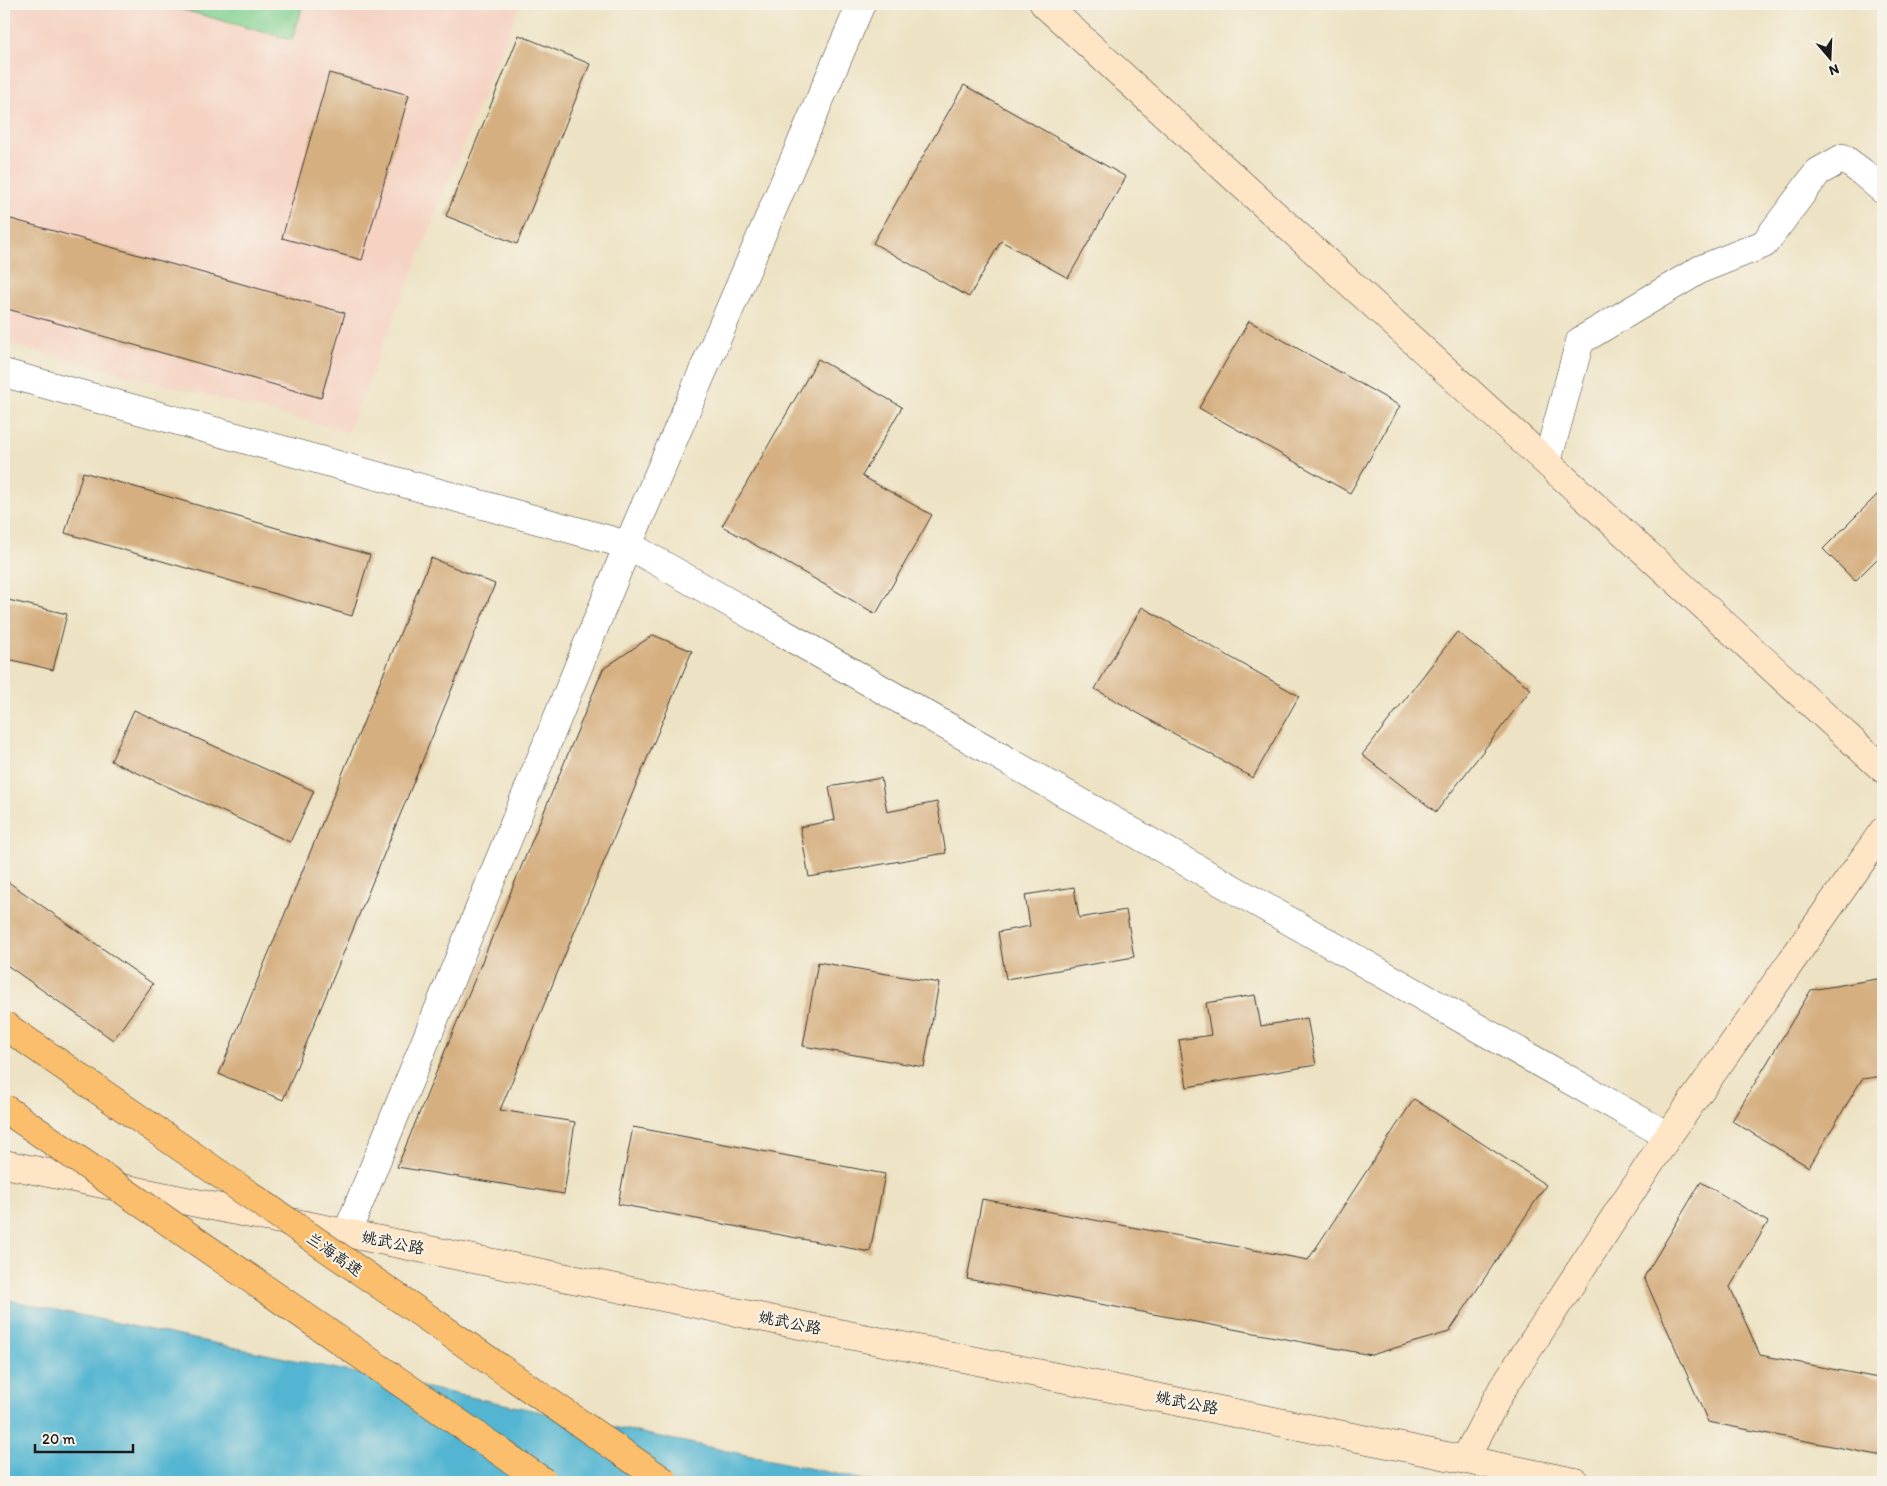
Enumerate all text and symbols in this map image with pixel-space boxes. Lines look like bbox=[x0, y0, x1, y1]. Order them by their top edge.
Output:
north arrow bbox=[1804, 32, 1854, 82]
text: N bbox=[1827, 60, 1841, 79]
street label: 姚武公路 bbox=[360, 1227, 426, 1258]
street label: 兰海高速 bbox=[303, 1228, 366, 1281]
street label: 姚武公路 bbox=[757, 1307, 823, 1338]
street label: 姚武公路 bbox=[1154, 1387, 1220, 1418]
scale bar bbox=[35, 1421, 132, 1453]
text: 20 m bbox=[42, 1430, 76, 1448]

